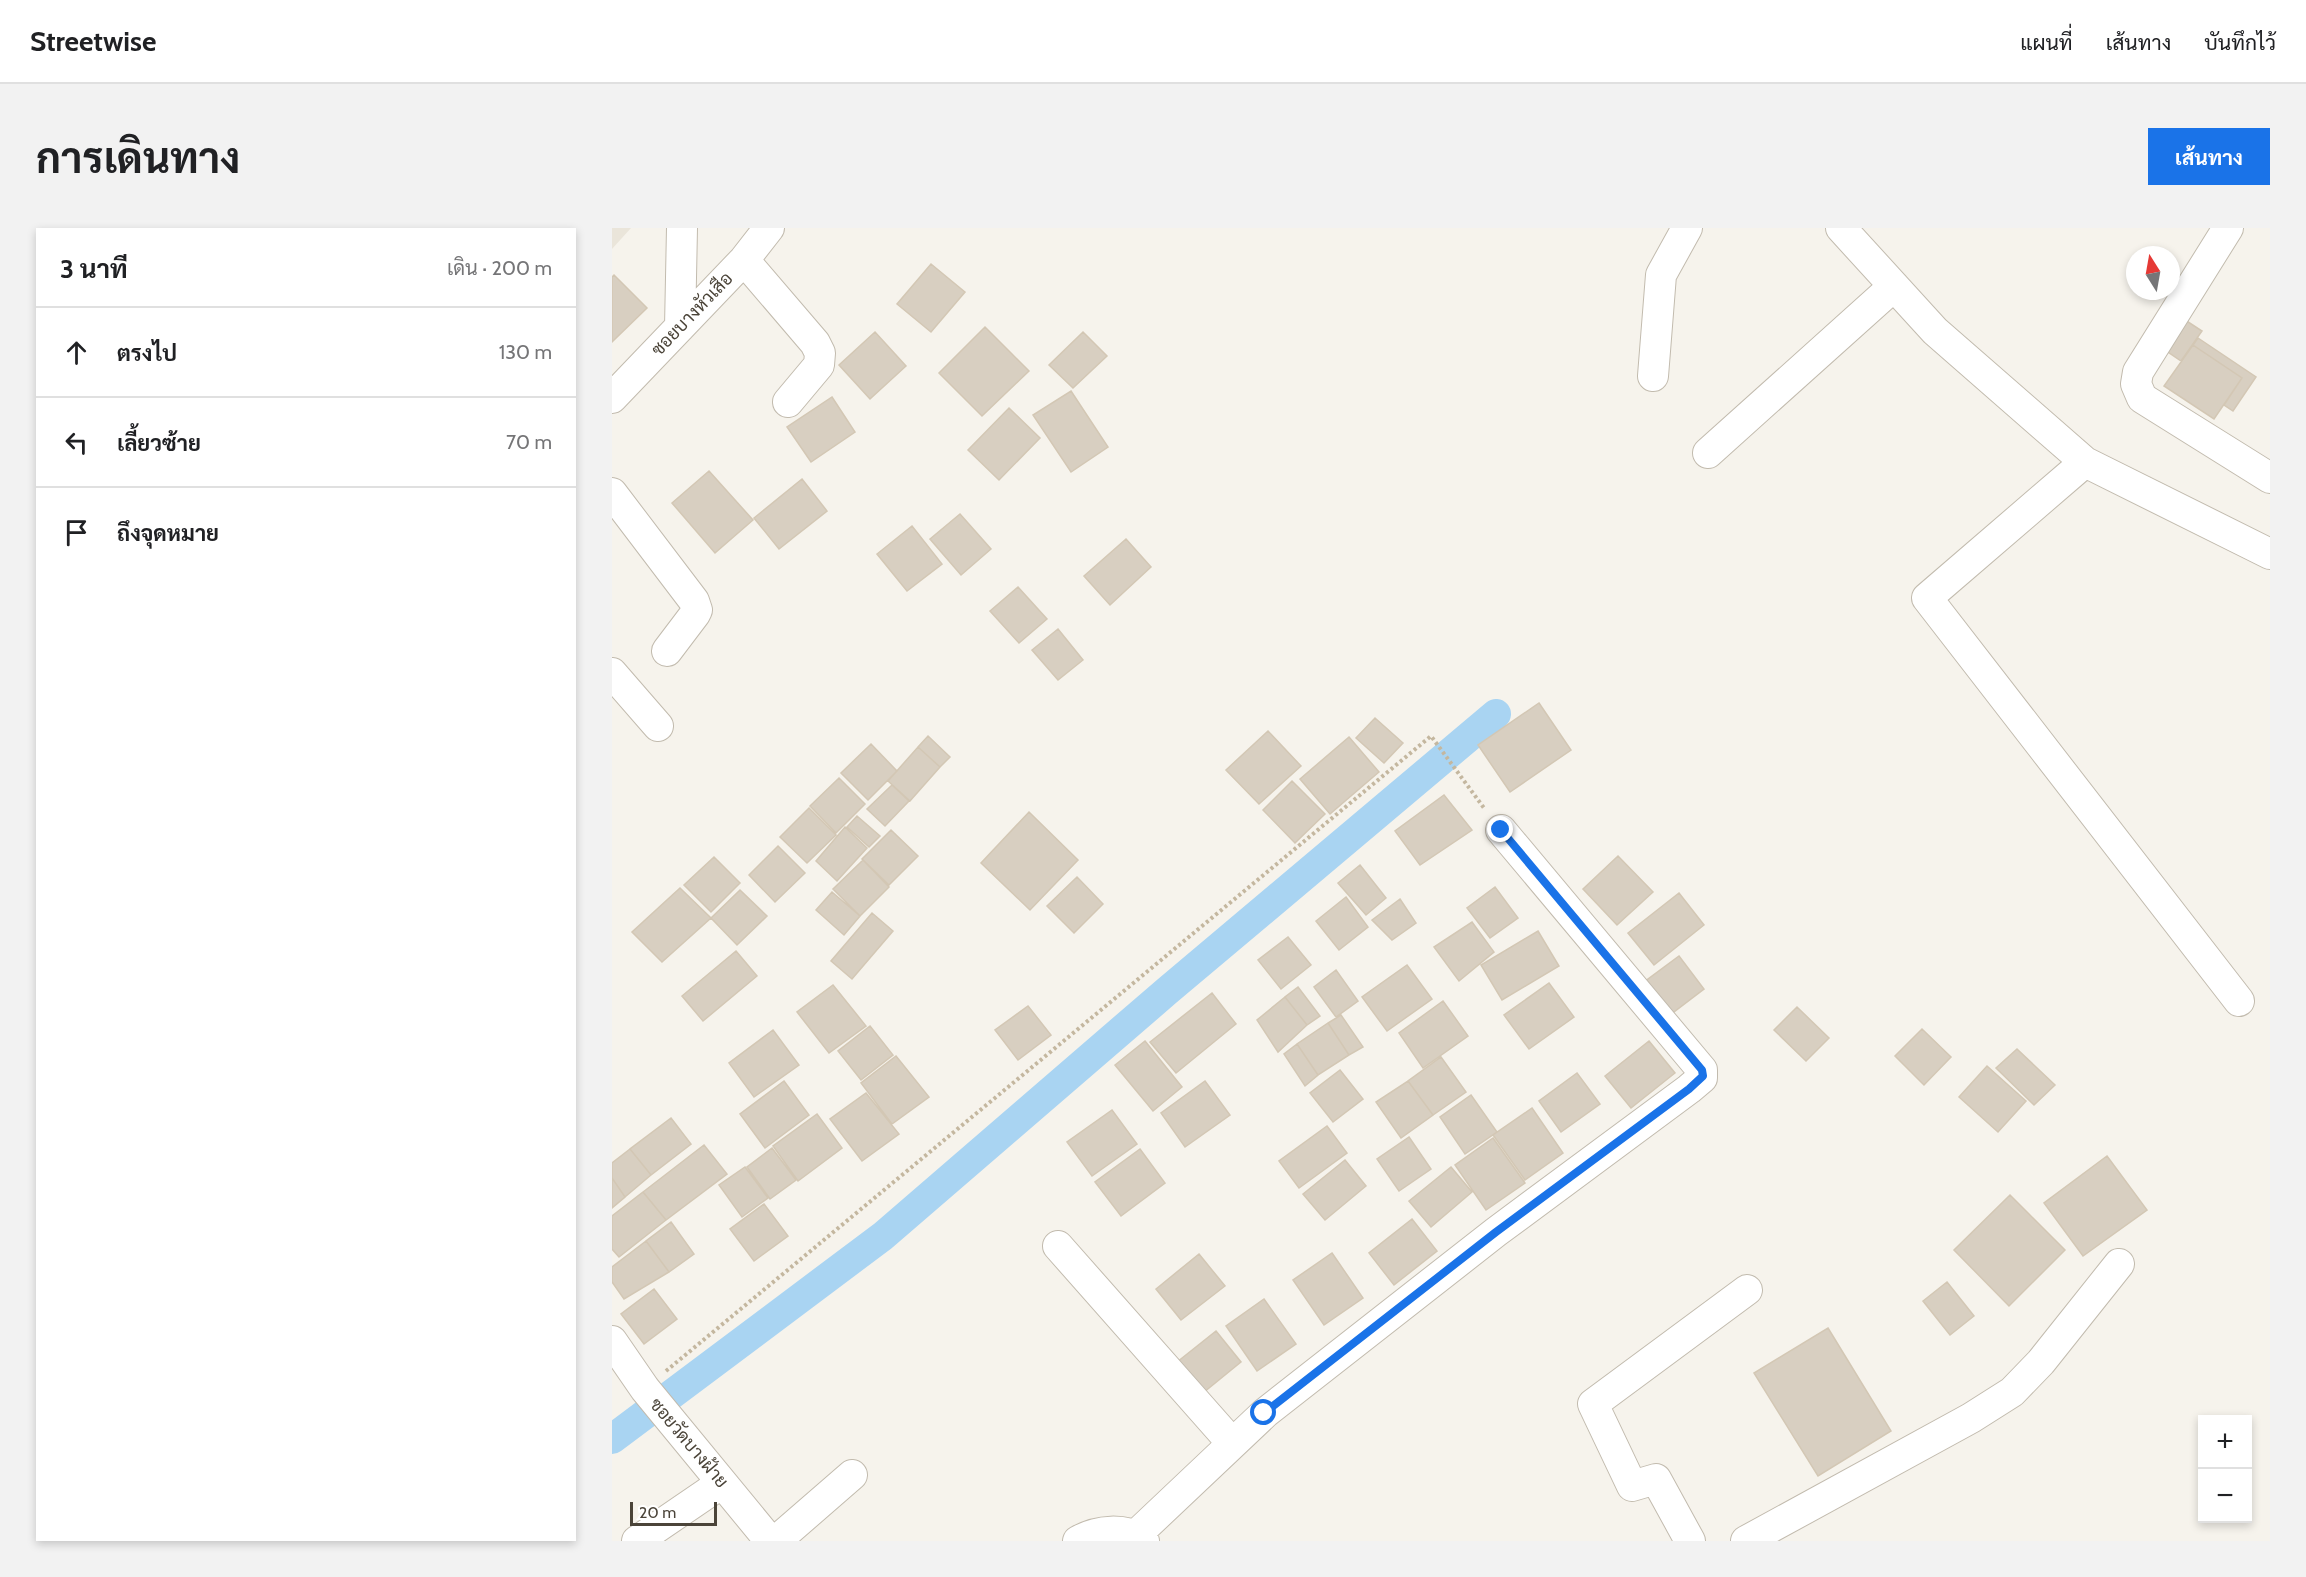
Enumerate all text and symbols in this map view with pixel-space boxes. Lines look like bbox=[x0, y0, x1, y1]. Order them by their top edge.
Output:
text: Streetwise bbox=[30, 24, 156, 58]
text: แผนที่ bbox=[2020, 30, 2073, 55]
text: เส้นทาง bbox=[2106, 30, 2171, 55]
text: บันทึกไว้ bbox=[2204, 30, 2276, 55]
button: เส้นทาง bbox=[2148, 128, 2270, 185]
text: การเดินทาง bbox=[36, 132, 240, 184]
north arrow bbox=[2126, 246, 2180, 300]
text: 3 นาที bbox=[60, 253, 128, 285]
text: เดิน · 200 m bbox=[447, 256, 552, 280]
street label: ซอยบางหัวเสือ bbox=[646, 267, 737, 360]
icon: ahead bbox=[60, 336, 93, 369]
text: ตรงไป bbox=[117, 340, 177, 367]
text: 130 m bbox=[499, 340, 552, 364]
icon: left bbox=[60, 426, 93, 459]
text: เลี้ยวซ้าย bbox=[117, 430, 201, 457]
text: 70 m bbox=[506, 430, 552, 454]
icon: arrive bbox=[60, 516, 93, 549]
text: ถึงจุดหมาย bbox=[117, 520, 219, 547]
route end bbox=[1487, 816, 1513, 842]
street label: ซอยวัดบางฝ้าย bbox=[645, 1394, 733, 1492]
route start bbox=[1250, 1399, 1276, 1425]
map controls bbox=[2198, 1415, 2252, 1523]
button: + bbox=[2198, 1415, 2252, 1469]
button: − bbox=[2198, 1469, 2252, 1523]
scale bar bbox=[630, 1499, 717, 1526]
text: 20 m bbox=[639, 1503, 676, 1522]

